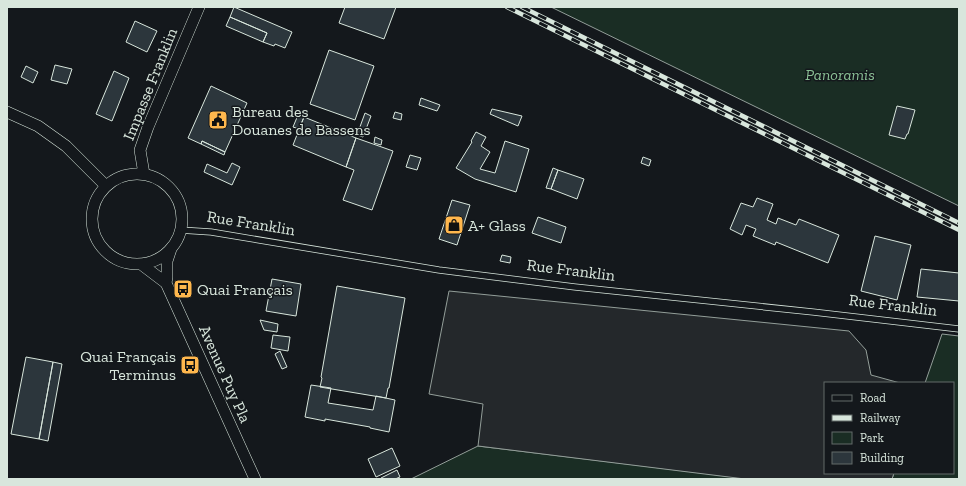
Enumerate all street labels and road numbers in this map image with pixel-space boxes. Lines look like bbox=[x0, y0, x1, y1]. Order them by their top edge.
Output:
street label: Impasse Franklin bbox=[119, 24, 181, 143]
street label: Rue Franklin bbox=[206, 207, 297, 239]
street label: Rue Franklin bbox=[526, 255, 617, 285]
street label: Rue Franklin bbox=[848, 290, 939, 320]
street label: Avenue Puy Pla bbox=[195, 322, 255, 426]

